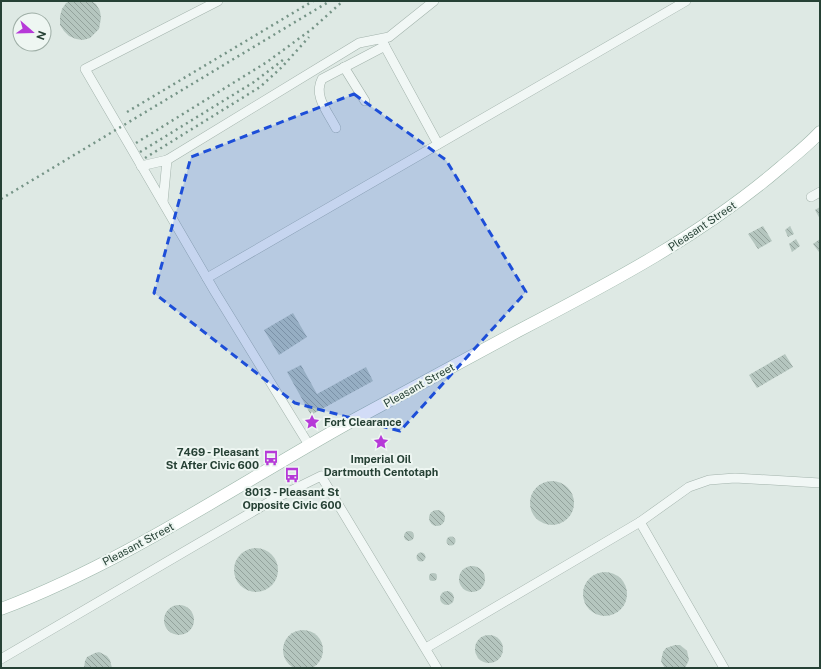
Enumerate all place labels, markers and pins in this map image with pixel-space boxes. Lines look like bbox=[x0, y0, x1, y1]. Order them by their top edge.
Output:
place icon: Fort Clearance bbox=[303, 413, 321, 431]
place label: Fort Clearance bbox=[324, 416, 402, 428]
place icon: Imperial Oil Dartmouth Centotaph bbox=[372, 433, 390, 451]
place label: 7469 - Pleasant St After Civic 600 bbox=[166, 446, 259, 471]
bus stop icon: 7469 - Pleasant St After Civic 600 bbox=[262, 449, 280, 467]
place label: Imperial Oil Dartmouth Centotaph bbox=[324, 453, 438, 478]
bus stop icon: 8013 - Pleasant St Opposite Civic 600 bbox=[283, 466, 301, 484]
place label: 8013 - Pleasant St Opposite Civic 600 bbox=[242, 486, 342, 511]

